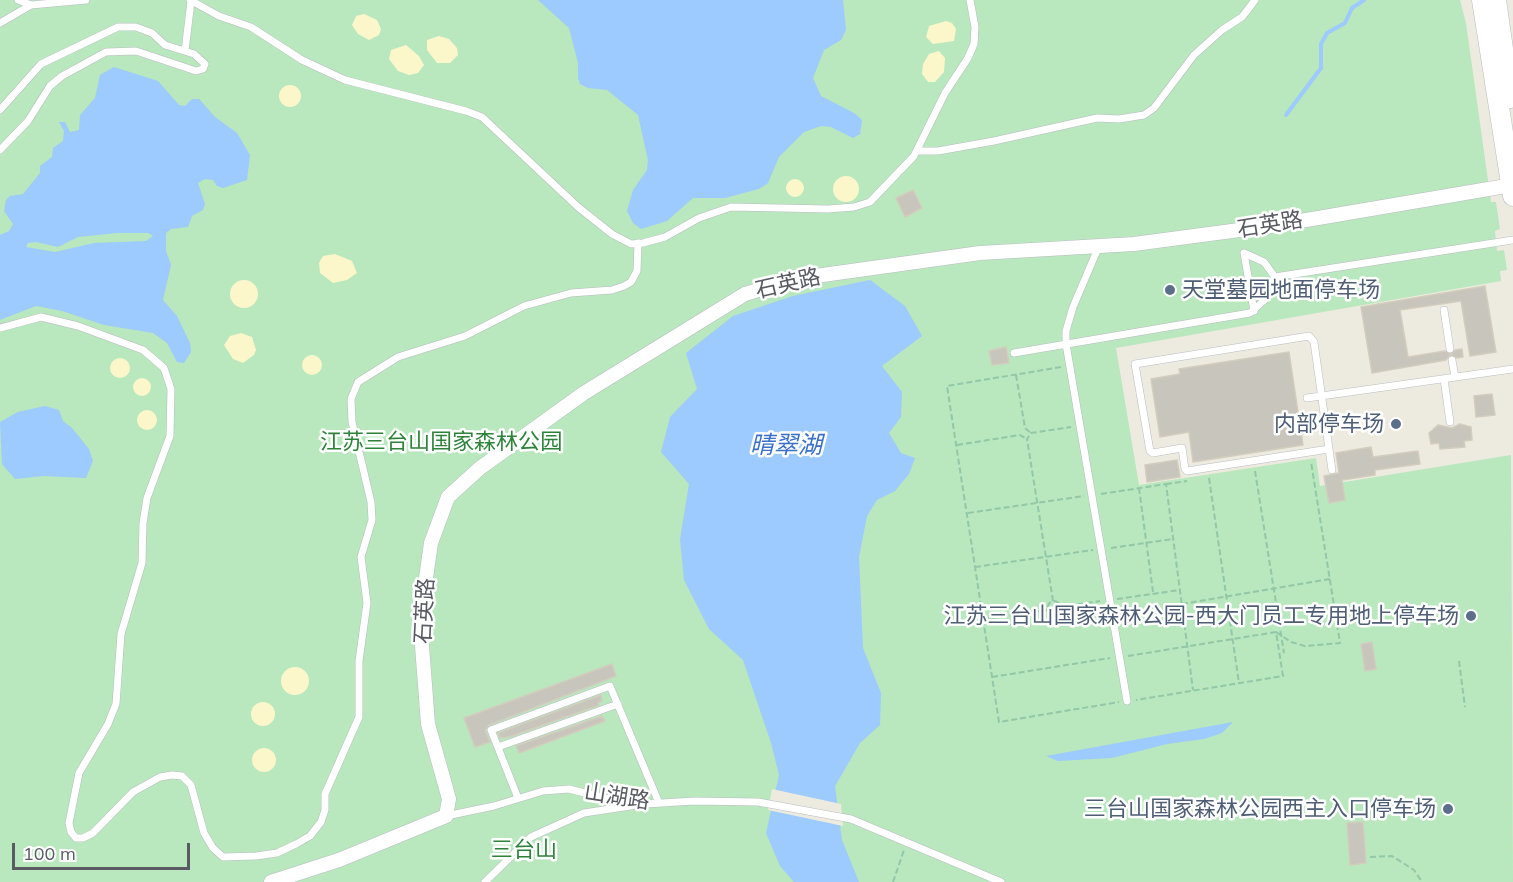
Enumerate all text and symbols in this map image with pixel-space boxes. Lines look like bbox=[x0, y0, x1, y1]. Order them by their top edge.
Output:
street label: 石英路 bbox=[1235, 207, 1305, 243]
street label: 石英路 bbox=[753, 264, 823, 304]
place label: 天堂墓园地面停车场 bbox=[1182, 277, 1380, 303]
marker: 天堂墓园地面停车场 bbox=[1163, 283, 1177, 297]
place label: 内部停车场 bbox=[1274, 411, 1384, 437]
marker: 内部停车场 bbox=[1389, 417, 1403, 431]
park label: 江苏三台山国家森林公园 bbox=[320, 429, 562, 455]
water label: 晴翠湖 bbox=[750, 432, 822, 460]
street label: 石英路 bbox=[410, 577, 440, 645]
place label: 江苏三台山国家森林公园-西大门员工专用地上停车场 bbox=[944, 603, 1459, 629]
marker: 江苏三台山国家森林公园-西大门员工专用地上停车场 bbox=[1464, 609, 1478, 623]
street label: 山湖路 bbox=[582, 779, 652, 815]
place label: 三台山国家森林公园西主入口停车场 bbox=[1084, 796, 1436, 822]
marker: 三台山国家森林公园西主入口停车场 bbox=[1441, 802, 1455, 816]
scale bar bbox=[15, 831, 194, 869]
park label: 三台山 bbox=[491, 837, 557, 863]
text: 100 m bbox=[23, 842, 76, 865]

